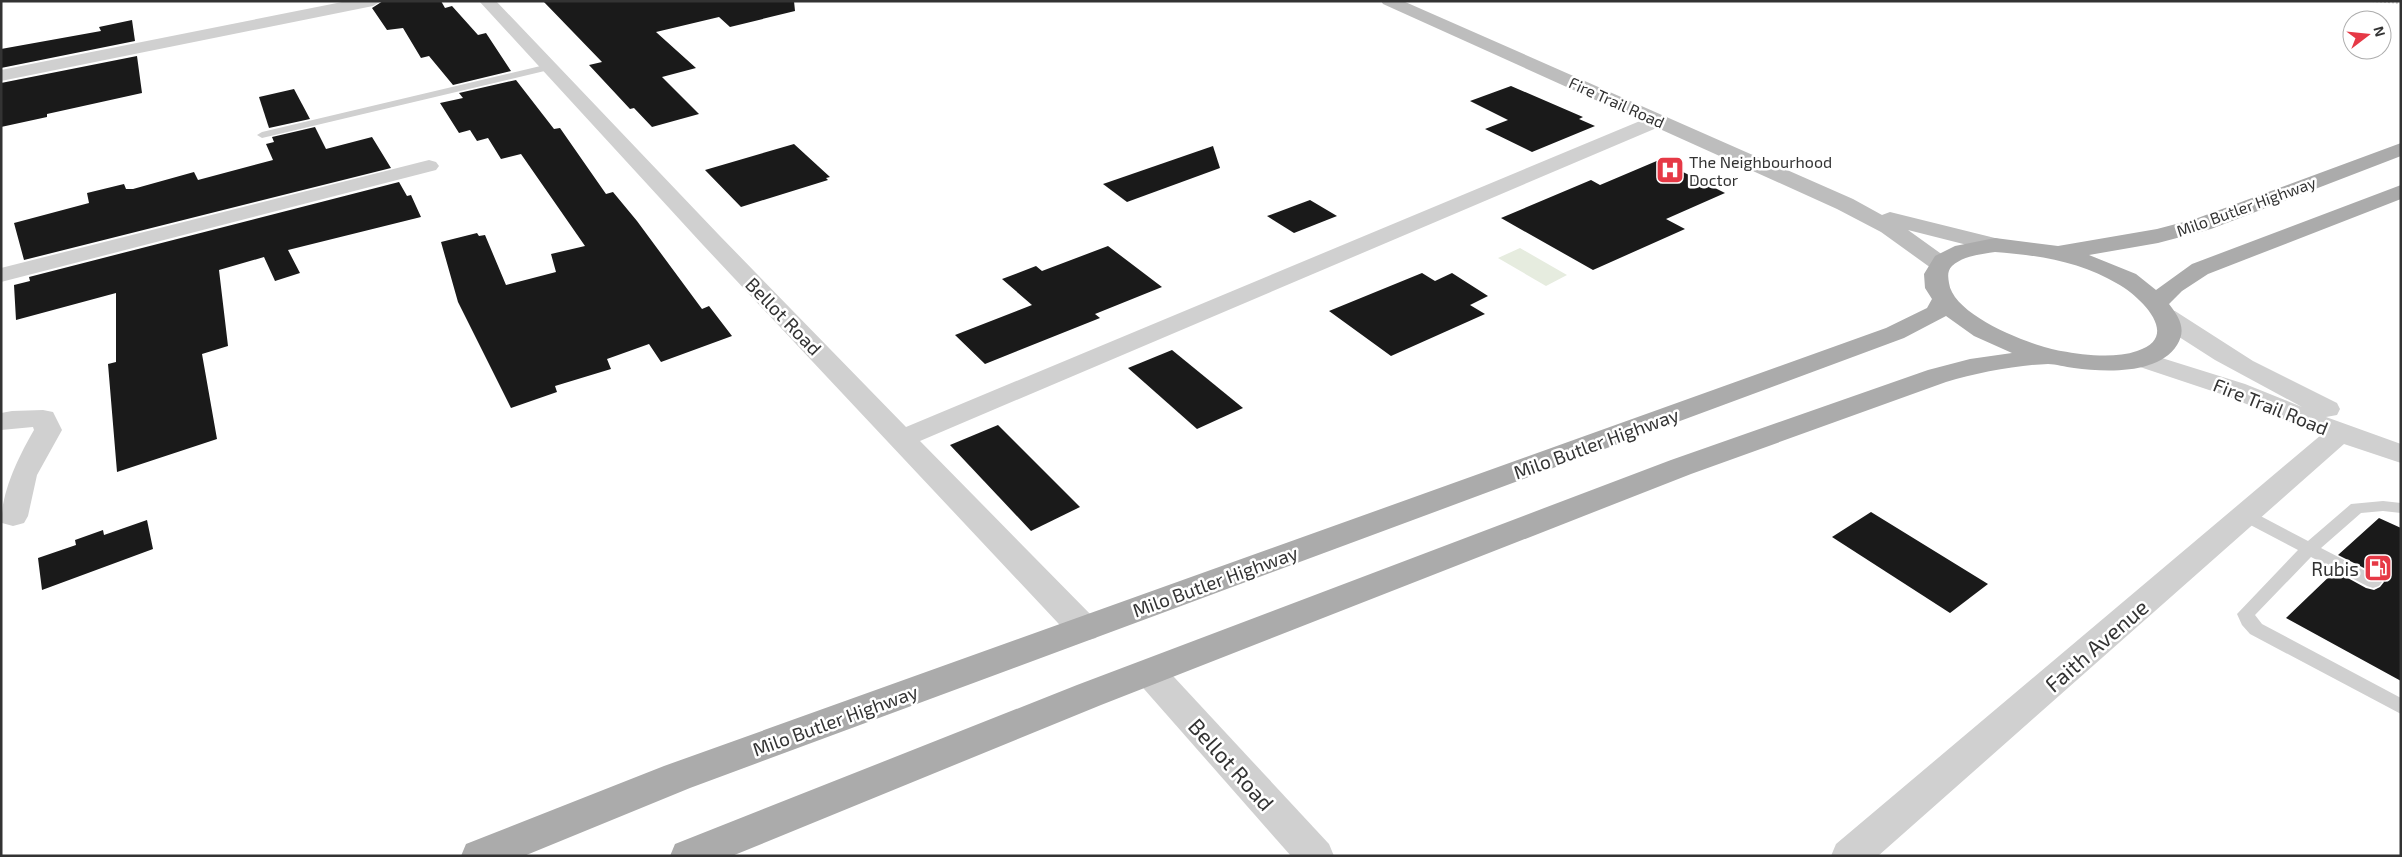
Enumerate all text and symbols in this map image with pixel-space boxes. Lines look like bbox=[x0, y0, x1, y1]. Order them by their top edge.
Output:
north arrow bbox=[2342, 10, 2392, 60]
text: N bbox=[2370, 24, 2390, 38]
street label: Fire Trail Road bbox=[1566, 73, 1668, 131]
place label: The Neighbourhood Doctor bbox=[1689, 152, 1832, 189]
hospital icon: The Neighbourhood Doctor bbox=[1655, 155, 1685, 185]
street label: Milo Butler Highway bbox=[2174, 172, 2319, 240]
street label: Bellot Road bbox=[741, 272, 827, 360]
street label: Fire Trail Road bbox=[2210, 373, 2332, 439]
street label: Milo Butler Highway bbox=[1510, 402, 1682, 484]
street label: Milo Butler Highway bbox=[1129, 540, 1301, 622]
fuel station icon: Rubis bbox=[2363, 553, 2393, 583]
place label: Rubis bbox=[2311, 557, 2359, 580]
street label: Faith Avenue bbox=[2039, 593, 2153, 697]
street label: Milo Butler Highway bbox=[749, 679, 921, 761]
street label: Bellot Road bbox=[1184, 713, 1280, 815]

